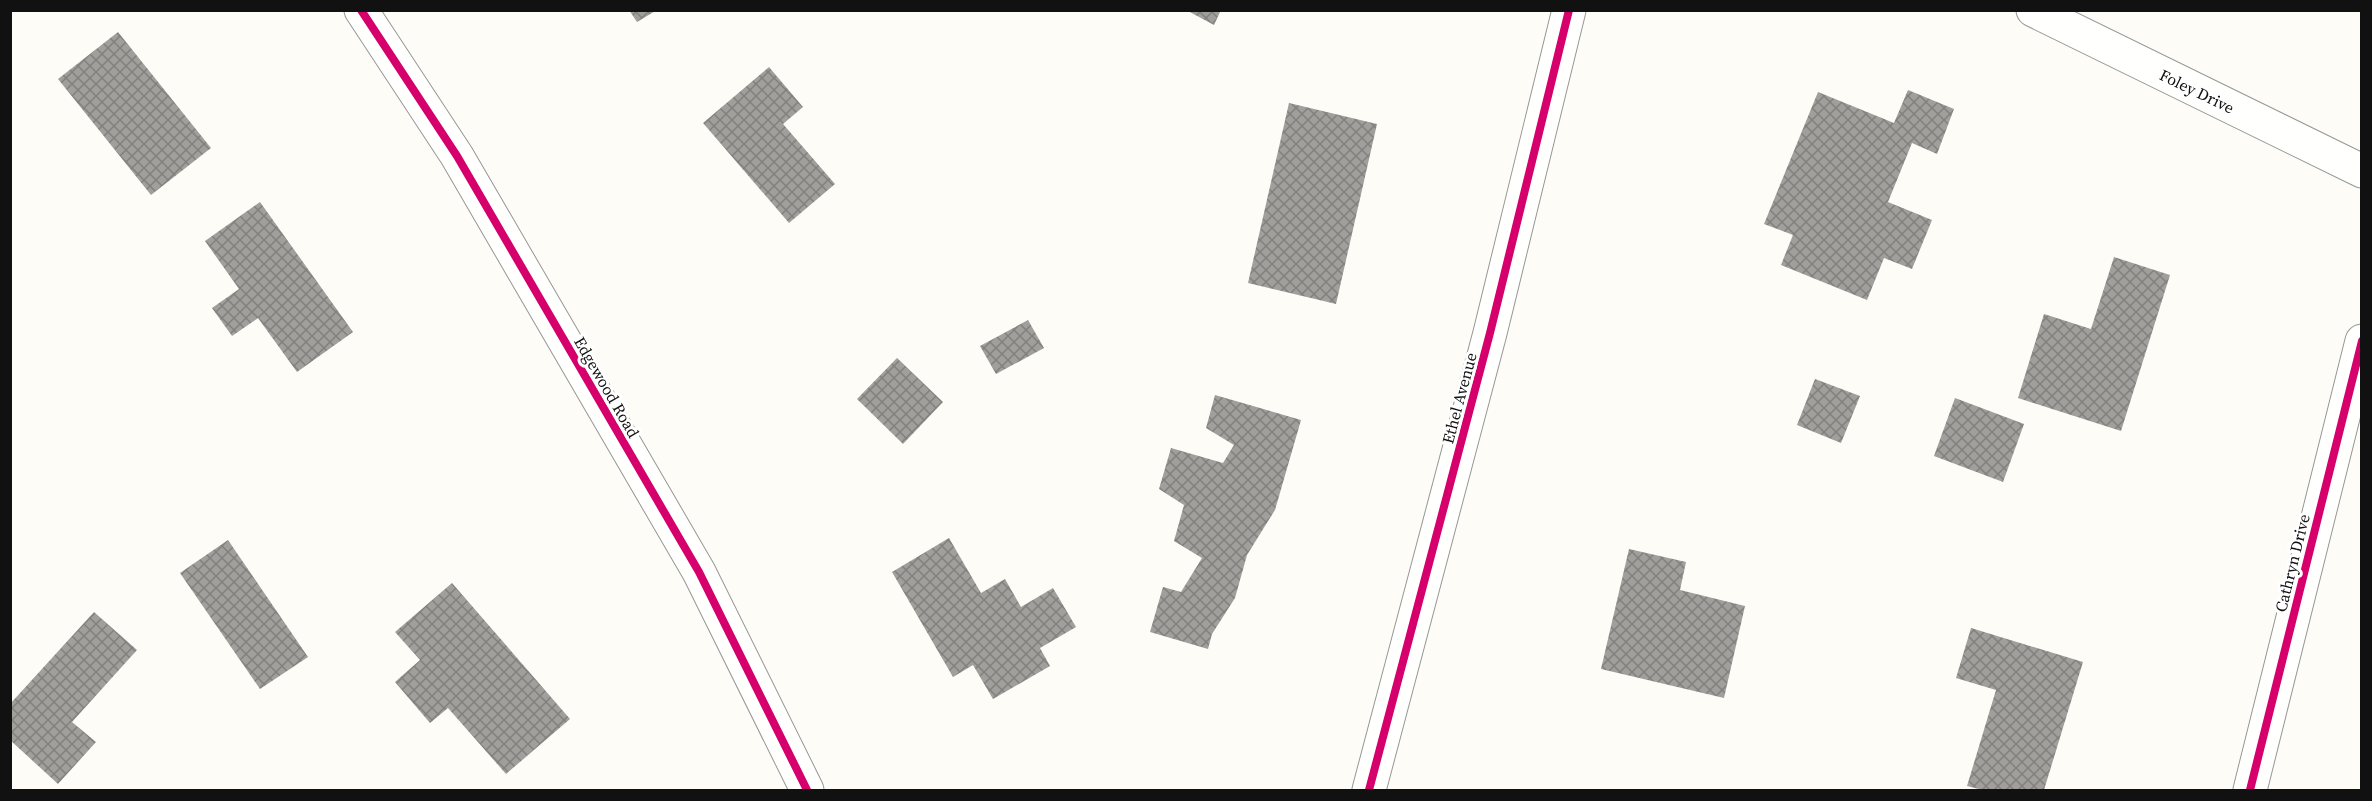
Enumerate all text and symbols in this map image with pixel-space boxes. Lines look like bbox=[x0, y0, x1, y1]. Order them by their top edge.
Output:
street label: Foley Drive bbox=[2156, 63, 2238, 119]
street label: Edgewood Road bbox=[569, 332, 645, 442]
street label: Ethel Avenue bbox=[1436, 350, 1482, 446]
street label: Cathryn Drive bbox=[2269, 512, 2315, 614]

